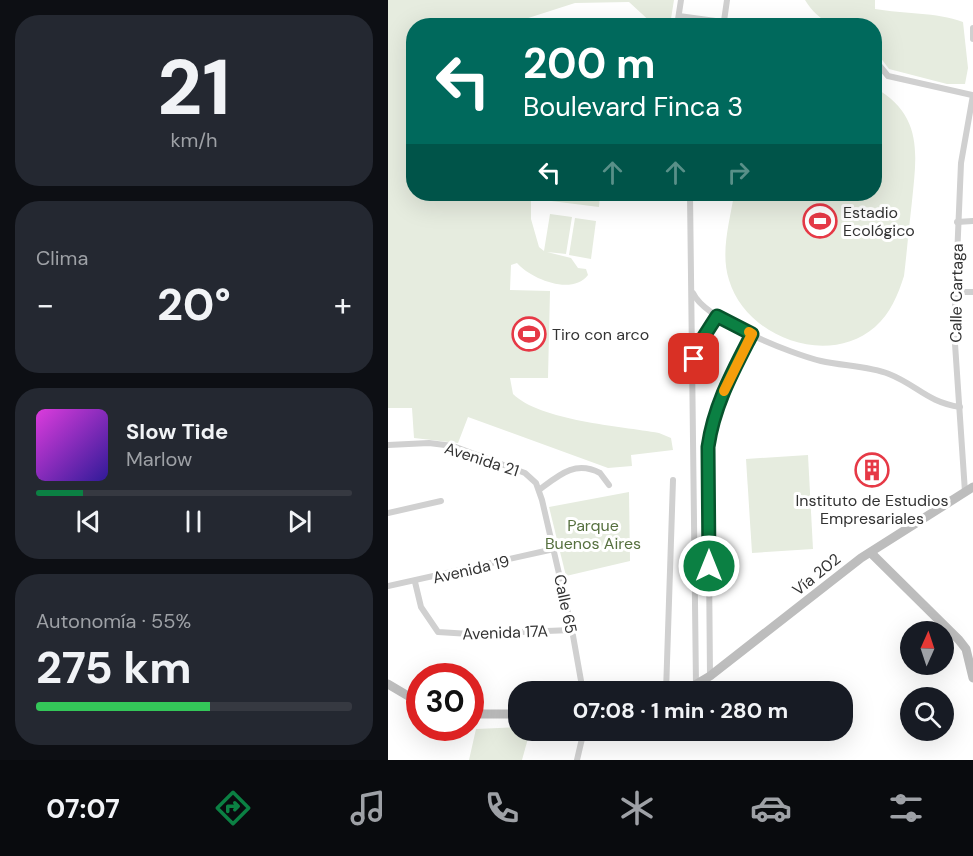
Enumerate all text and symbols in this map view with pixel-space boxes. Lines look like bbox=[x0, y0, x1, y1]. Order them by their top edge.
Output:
text: 200 m bbox=[523, 36, 656, 91]
text: 21 bbox=[157, 37, 231, 138]
icon: left bbox=[424, 42, 502, 120]
text: Boulevard Finca 3 bbox=[523, 89, 743, 124]
text: km/h bbox=[170, 127, 218, 153]
icon: left bbox=[533, 156, 566, 189]
icon: ahead bbox=[596, 156, 629, 189]
icon: ahead bbox=[659, 156, 692, 189]
icon: right bbox=[722, 156, 755, 189]
place label: Estadio Ecológico bbox=[843, 202, 915, 241]
sports icon: Estadio Ecológico bbox=[802, 203, 838, 239]
street label: Calle Cartaga bbox=[945, 243, 968, 343]
text: Clima bbox=[36, 245, 88, 271]
text: 20° bbox=[157, 275, 231, 334]
text: − bbox=[36, 283, 54, 326]
text: + bbox=[334, 283, 352, 326]
sports icon: Tiro con arco bbox=[511, 316, 547, 352]
place label: Tiro con arco bbox=[552, 324, 649, 345]
pin bbox=[668, 333, 719, 384]
icon: arrive bbox=[677, 342, 710, 375]
text: Slow Tide bbox=[126, 417, 228, 446]
street label: Avenida 21 bbox=[442, 438, 522, 481]
text: Marlow bbox=[126, 446, 192, 472]
building icon: Instituto de Estudios Empresariales bbox=[854, 452, 890, 488]
place label: Instituto de Estudios Empresariales bbox=[796, 490, 948, 529]
icon: previous bbox=[72, 505, 105, 538]
icon: pause bbox=[177, 505, 210, 538]
icon: next bbox=[283, 505, 316, 538]
park label: Parque Buenos Aires bbox=[545, 515, 641, 554]
position arrow bbox=[677, 534, 741, 598]
street label: Vía 202 bbox=[788, 549, 845, 600]
street label: Avenida 19 bbox=[431, 550, 511, 588]
street label: Calle 65 bbox=[549, 573, 582, 636]
text: Autonomía · 55% bbox=[36, 608, 191, 634]
street label: Avenida 17A bbox=[462, 620, 549, 644]
north arrow bbox=[900, 621, 954, 675]
map controls bbox=[900, 621, 954, 741]
text: 275 km bbox=[36, 638, 192, 697]
speed limit sign: 30 bbox=[406, 663, 484, 741]
button: search bbox=[900, 687, 954, 741]
text: 07:08 · 1 min · 280 m bbox=[573, 696, 788, 725]
icon: directions bbox=[212, 787, 254, 829]
icon: music bbox=[347, 787, 389, 829]
icon: phone bbox=[481, 787, 523, 829]
icon: climate bbox=[616, 787, 658, 829]
icon: car bbox=[750, 787, 792, 829]
icon: filters bbox=[885, 787, 927, 829]
text: 07:07 bbox=[46, 791, 120, 826]

